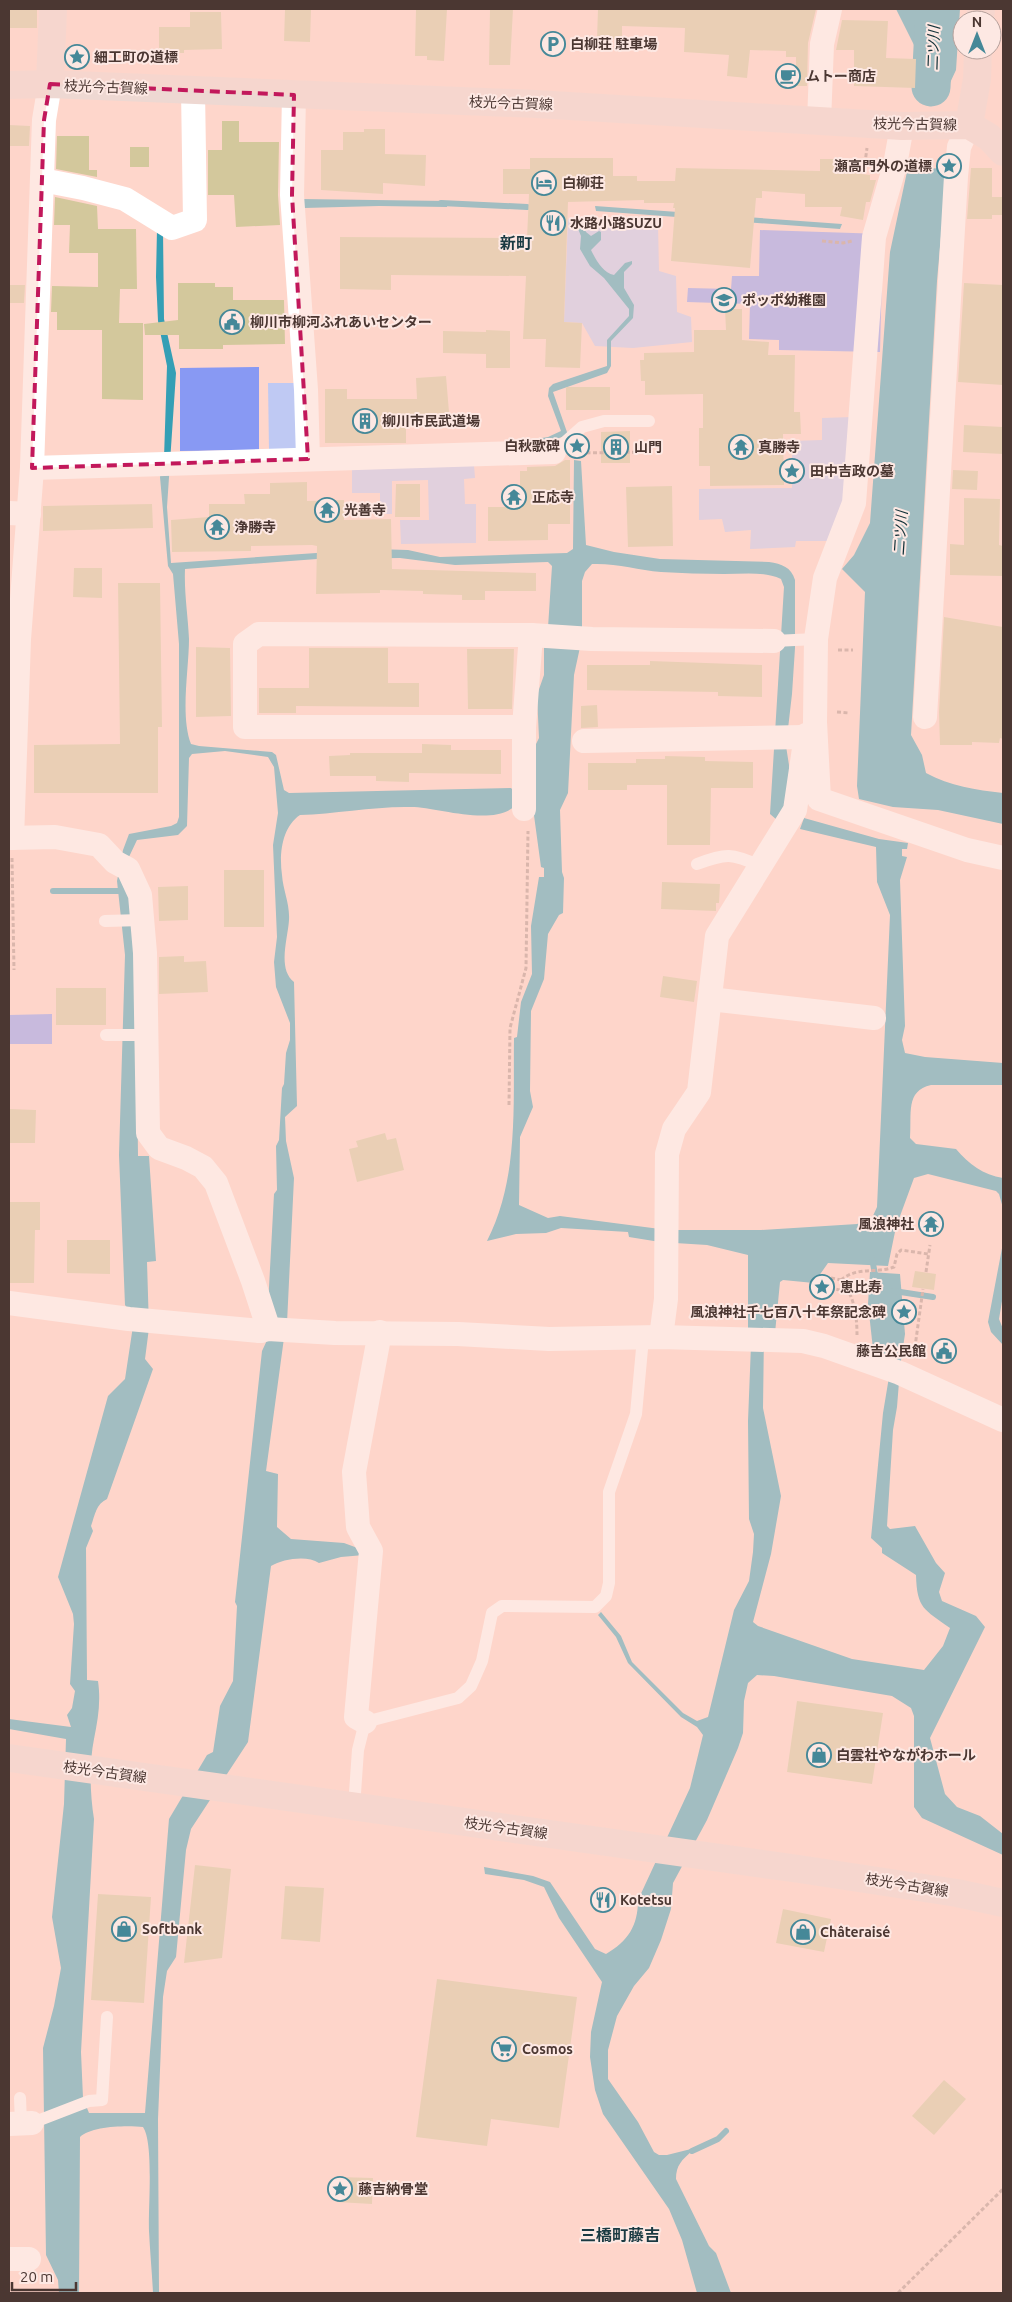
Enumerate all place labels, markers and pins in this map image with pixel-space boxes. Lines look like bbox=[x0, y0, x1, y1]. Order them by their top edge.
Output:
parking icon: 白柳荘 駐車場 bbox=[540, 31, 566, 57]
place label: 白柳荘 駐車場 bbox=[570, 36, 657, 52]
place icon: 細工町の道標 bbox=[64, 44, 90, 70]
place label: 細工町の道標 bbox=[94, 49, 178, 65]
cafe icon: ムトー商店 bbox=[775, 63, 801, 89]
place label: ムトー商店 bbox=[806, 68, 876, 84]
place icon: 瀬高門外の道標 bbox=[936, 153, 962, 179]
place label: 瀬高門外の道標 bbox=[834, 158, 932, 174]
hotel icon: 白柳荘 bbox=[531, 170, 557, 196]
place label: 白柳荘 bbox=[562, 175, 604, 191]
restaurant icon: 水路小路SUZU bbox=[540, 210, 566, 236]
place label: 水路小路SUZU bbox=[570, 215, 662, 231]
school or university icon: ポッポ幼稚園 bbox=[711, 287, 737, 313]
place label: ポッポ幼稚園 bbox=[742, 292, 826, 308]
public building icon: 柳川市柳河ふれあいセンター bbox=[219, 309, 245, 335]
place label: 柳川市柳河ふれあいセンター bbox=[250, 314, 432, 330]
building icon: 柳川市民武道場 bbox=[352, 408, 378, 434]
place label: 柳川市民武道場 bbox=[382, 413, 480, 429]
place icon: 白秋歌碑 bbox=[564, 433, 590, 459]
building icon: 山門 bbox=[603, 434, 629, 460]
temple icon: 真勝寺 bbox=[728, 434, 754, 460]
place label: 白秋歌碑 bbox=[504, 438, 560, 454]
place label: 山門 bbox=[634, 439, 662, 455]
place label: 真勝寺 bbox=[758, 439, 800, 455]
place icon: 田中吉政の墓 bbox=[779, 458, 805, 484]
place label: 田中吉政の墓 bbox=[810, 463, 894, 479]
temple icon: 正応寺 bbox=[501, 484, 527, 510]
place label: 正応寺 bbox=[532, 489, 574, 505]
temple icon: 光善寺 bbox=[314, 497, 340, 523]
place label: 光善寺 bbox=[344, 502, 386, 518]
temple icon: 浄勝寺 bbox=[204, 514, 230, 540]
place label: 浄勝寺 bbox=[234, 519, 276, 535]
temple icon: 風浪神社 bbox=[918, 1211, 944, 1237]
place label: 風浪神社 bbox=[858, 1216, 914, 1232]
place icon: 恵比寿 bbox=[809, 1274, 835, 1300]
place label: 恵比寿 bbox=[840, 1279, 882, 1295]
place icon: 風浪神社千七百八十年祭記念碑 bbox=[891, 1299, 917, 1325]
place label: 風浪神社千七百八十年祭記念碑 bbox=[690, 1304, 886, 1320]
public building icon: 藤吉公民館 bbox=[931, 1338, 957, 1364]
place label: 藤吉公民館 bbox=[856, 1343, 926, 1359]
shop icon: 白雲社やながわホール bbox=[806, 1742, 832, 1768]
place label: 白雲社やながわホール bbox=[836, 1747, 976, 1763]
restaurant icon: Kotetsu bbox=[590, 1887, 616, 1913]
place label: Kotetsu bbox=[620, 1892, 672, 1908]
shop icon: Softbank bbox=[111, 1916, 137, 1942]
shop icon: Châteraisé bbox=[790, 1919, 816, 1945]
place label: Softbank bbox=[142, 1921, 202, 1937]
place label: Châteraisé bbox=[820, 1924, 890, 1940]
supermarket icon: Cosmos bbox=[491, 2036, 517, 2062]
place label: Cosmos bbox=[522, 2041, 573, 2057]
place icon: 藤吉納骨堂 bbox=[327, 2176, 353, 2202]
place label: 藤吉納骨堂 bbox=[358, 2181, 428, 2197]

